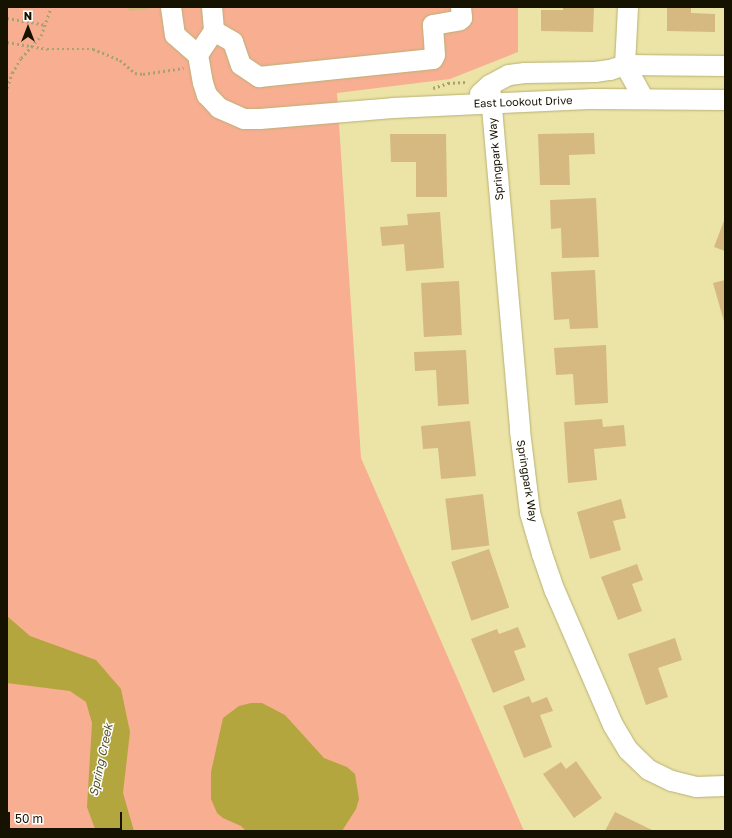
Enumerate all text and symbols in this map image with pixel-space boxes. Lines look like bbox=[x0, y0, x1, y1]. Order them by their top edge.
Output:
north arrow bbox=[8, 8, 48, 48]
text: N bbox=[24, 9, 32, 22]
street label: East Lookout Drive bbox=[473, 94, 573, 110]
street label: Springpark Way bbox=[486, 117, 506, 201]
street label: Springpark Way bbox=[514, 439, 540, 523]
water label: Spring Creek bbox=[86, 722, 116, 798]
scale bar bbox=[10, 804, 124, 830]
text: 50 m bbox=[15, 811, 43, 826]

